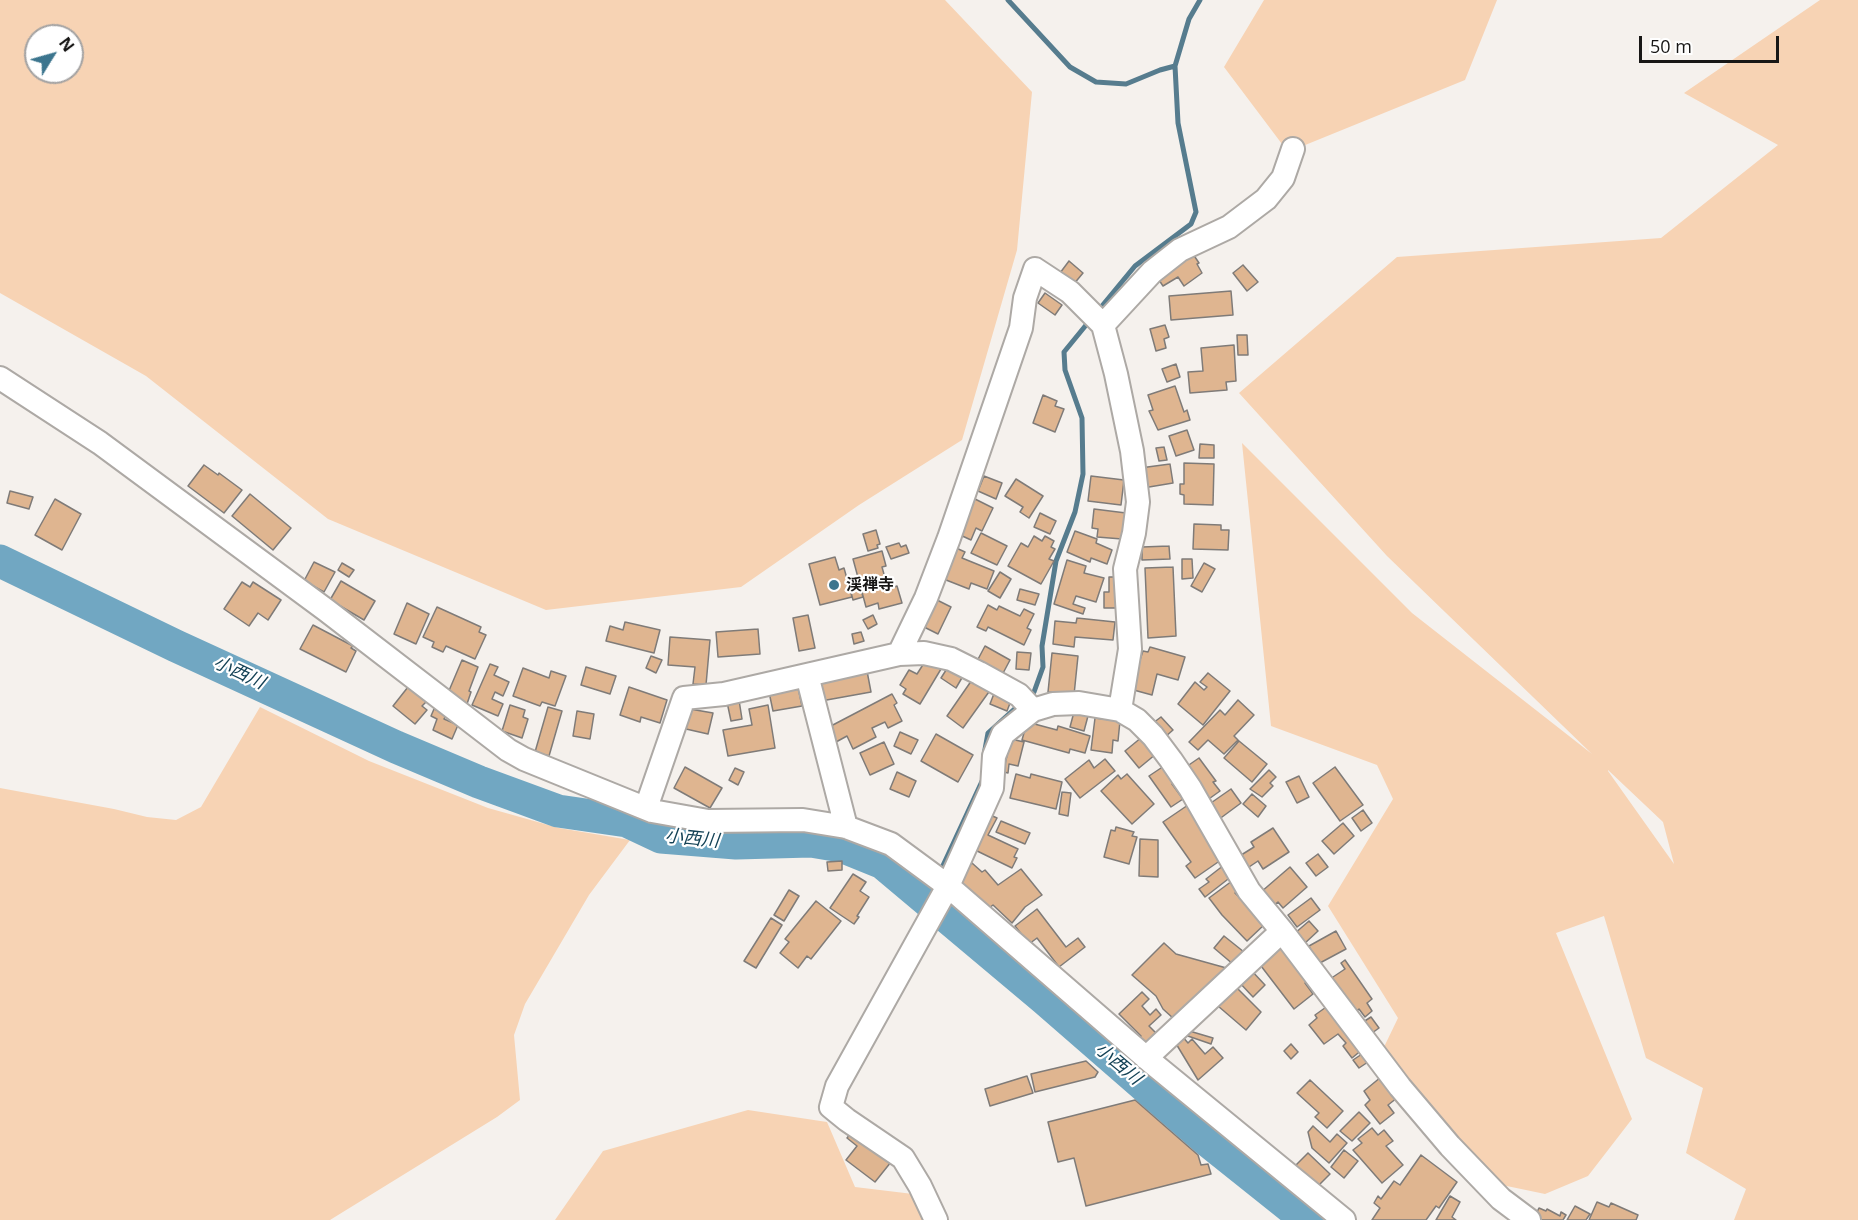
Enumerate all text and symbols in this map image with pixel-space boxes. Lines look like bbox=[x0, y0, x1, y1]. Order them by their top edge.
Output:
north arrow bbox=[24, 24, 84, 84]
scale bar bbox=[1642, 24, 1782, 62]
text: N bbox=[54, 33, 79, 56]
text: 50 m bbox=[1650, 34, 1692, 58]
place label: 渓禅寺 bbox=[846, 575, 894, 595]
marker: 渓禅寺 bbox=[827, 578, 841, 592]
water label: 小西川 bbox=[210, 652, 268, 694]
water label: 小西川 bbox=[664, 825, 720, 853]
water label: 小西川 bbox=[1090, 1038, 1146, 1090]

